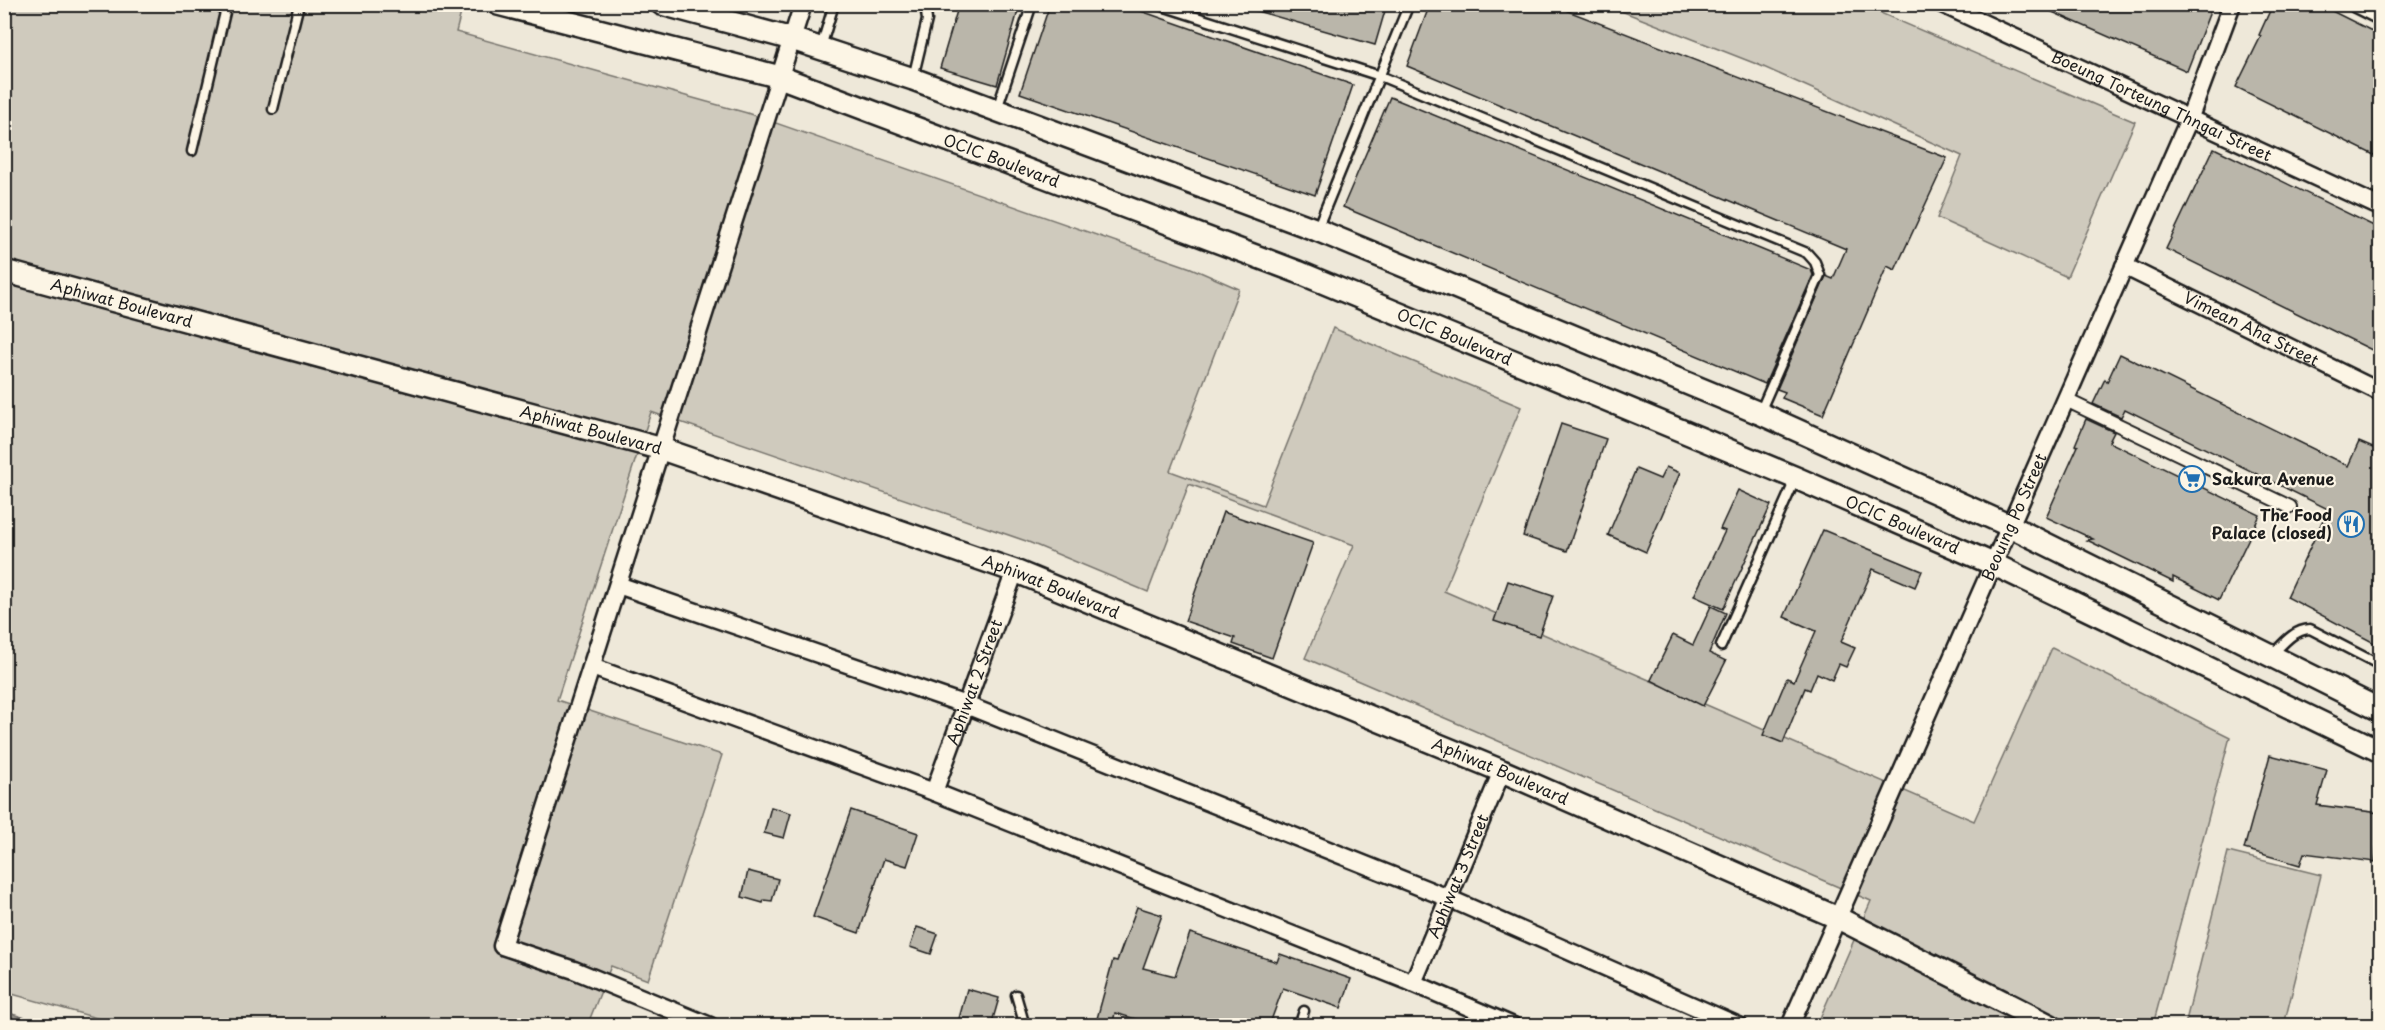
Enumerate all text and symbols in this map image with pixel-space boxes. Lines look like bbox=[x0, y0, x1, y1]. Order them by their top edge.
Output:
street label: Boeung Torteung Thngai Street bbox=[2048, 43, 2277, 167]
street label: OCIC Boulevard bbox=[940, 127, 1064, 192]
street label: Aphiwat Boulevard bbox=[48, 271, 196, 333]
street label: Vimean Aha Street bbox=[2180, 284, 2323, 371]
street label: OCIC Boulevard bbox=[1394, 301, 1516, 370]
street label: Aphiwat Boulevard bbox=[517, 398, 665, 460]
street label: Beouing Po Street bbox=[1974, 449, 2052, 584]
supermarket icon: Sakura Avenue bbox=[2177, 464, 2207, 494]
place label: Sakura Avenue bbox=[2212, 466, 2334, 490]
street label: OCIC Boulevard bbox=[1842, 488, 1964, 559]
place label: The Food Palace (closed) bbox=[2212, 502, 2332, 544]
restaurant icon: The Food Palace (closed) bbox=[2336, 509, 2366, 539]
street label: Aphiwat Boulevard bbox=[979, 548, 1124, 624]
street label: Aphiwat 2 Street bbox=[939, 615, 1008, 748]
street label: Aphiwat Boulevard bbox=[1429, 731, 1573, 810]
street label: Aphiwat 3 Street bbox=[1420, 809, 1494, 941]

